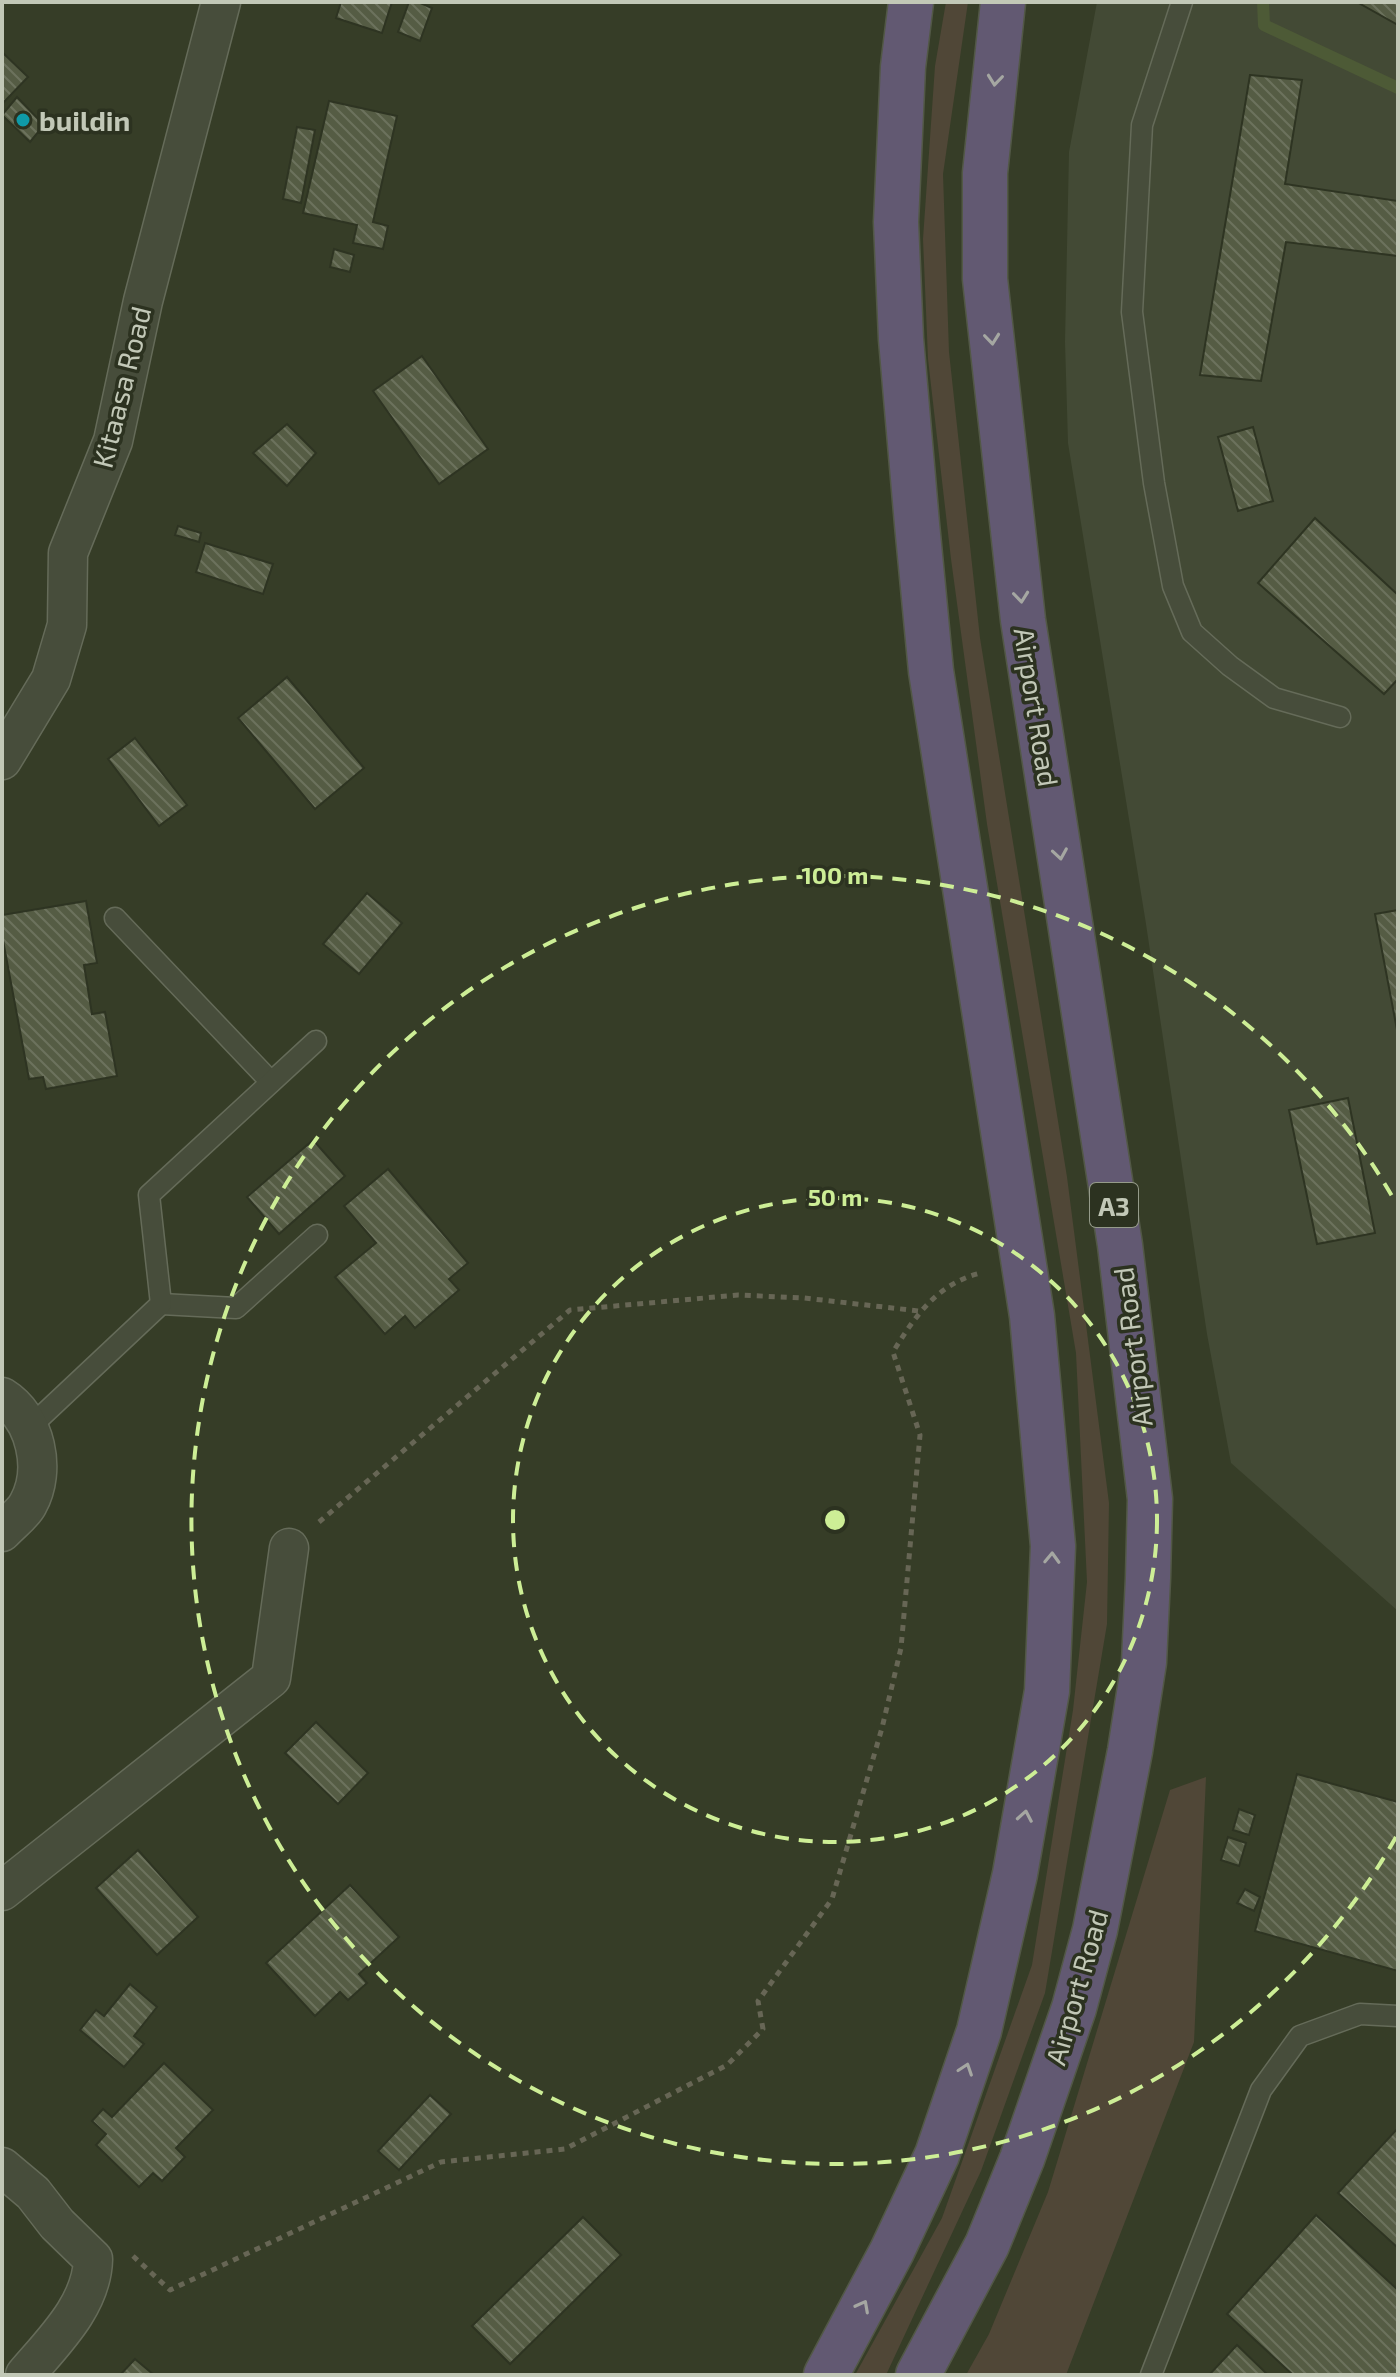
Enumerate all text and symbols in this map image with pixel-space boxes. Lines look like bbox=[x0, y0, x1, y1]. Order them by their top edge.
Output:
one-way arrow bbox=[986, 73, 1003, 86]
place label: buildin bbox=[39, 103, 130, 137]
marker: buildin bbox=[14, 111, 32, 129]
street label: Kitaasa Road bbox=[85, 303, 157, 471]
one-way arrow bbox=[984, 333, 1001, 346]
one-way arrow bbox=[1012, 591, 1029, 604]
street label: Airport Road bbox=[1008, 625, 1066, 789]
one-way arrow bbox=[1050, 847, 1067, 861]
text: 100 m bbox=[802, 860, 868, 889]
text: 50 m bbox=[808, 1182, 862, 1211]
road number: A3 bbox=[1090, 1183, 1138, 1227]
street label: Airport Road bbox=[1105, 1265, 1159, 1429]
centre of rings bbox=[821, 1506, 849, 1534]
one-way arrow bbox=[1044, 1551, 1061, 1564]
one-way arrow bbox=[1016, 1809, 1033, 1822]
street label: Airport Road bbox=[1038, 1905, 1114, 2069]
one-way arrow bbox=[957, 2062, 973, 2076]
one-way arrow bbox=[853, 2300, 868, 2315]

